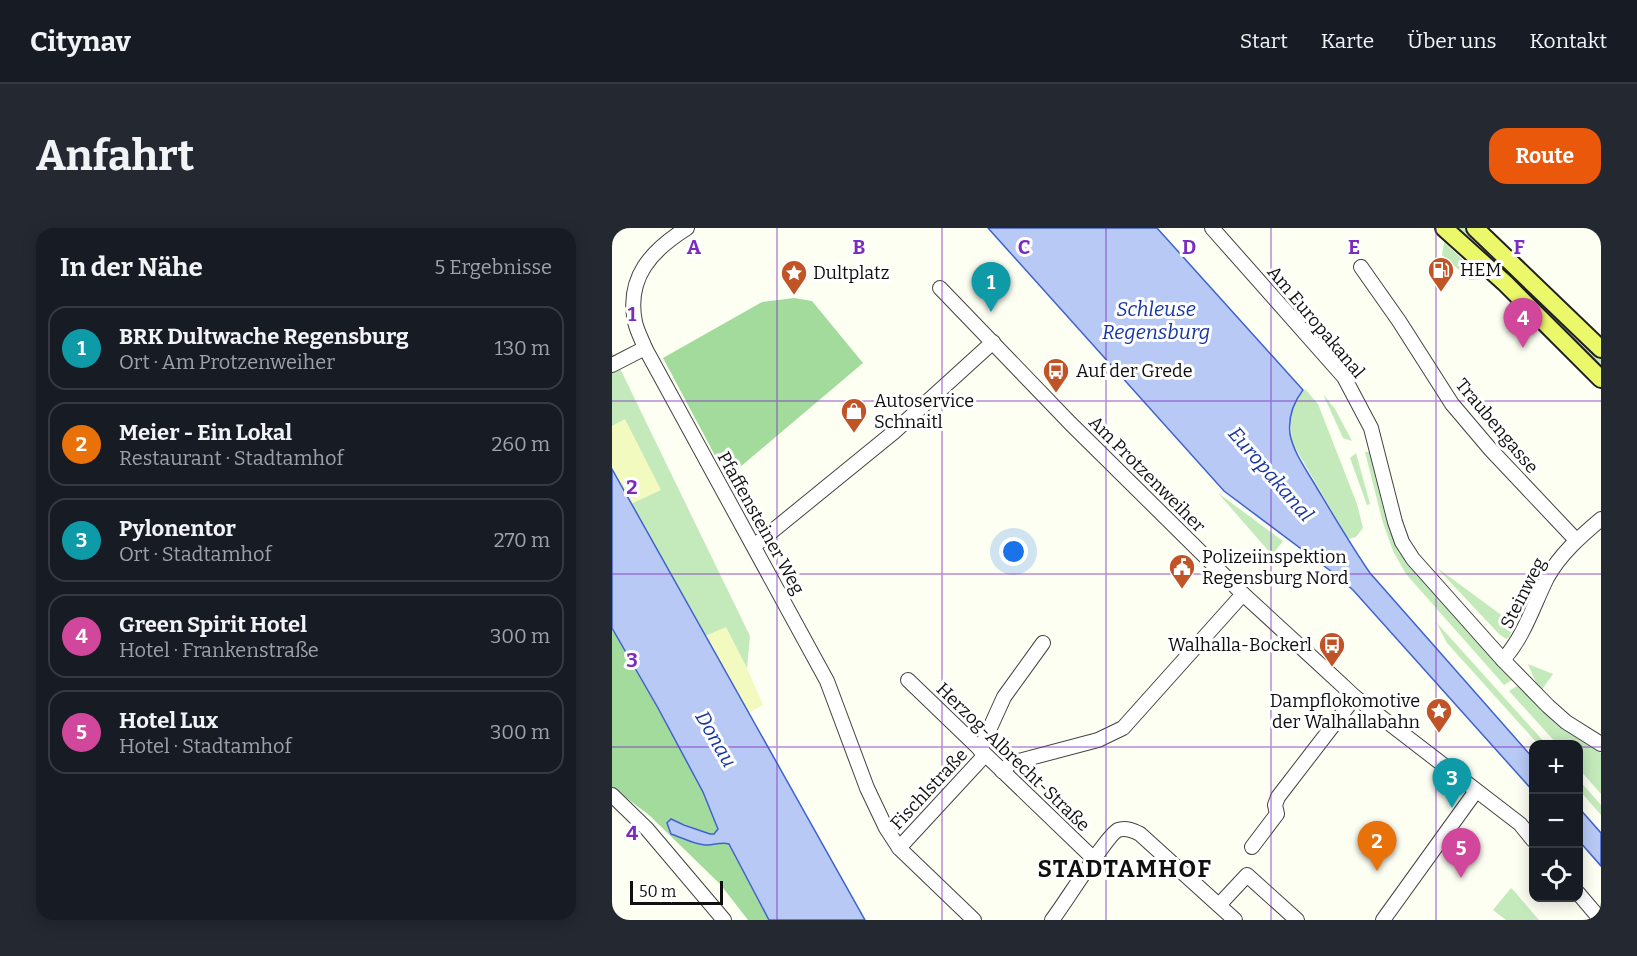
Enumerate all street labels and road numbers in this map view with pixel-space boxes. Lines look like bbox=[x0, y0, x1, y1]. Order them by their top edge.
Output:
street label: Am Europakanal bbox=[1263, 261, 1369, 383]
street label: Traubengasse bbox=[1451, 374, 1543, 478]
street label: Am Protzenweiher bbox=[1084, 411, 1210, 537]
street label: Pfaffensteiner Weg bbox=[713, 448, 809, 598]
street label: Steinweg bbox=[1496, 554, 1550, 632]
street label: Herzog-Albrecht-Straße bbox=[932, 678, 1094, 836]
street label: Fischlstraße bbox=[886, 744, 972, 834]

